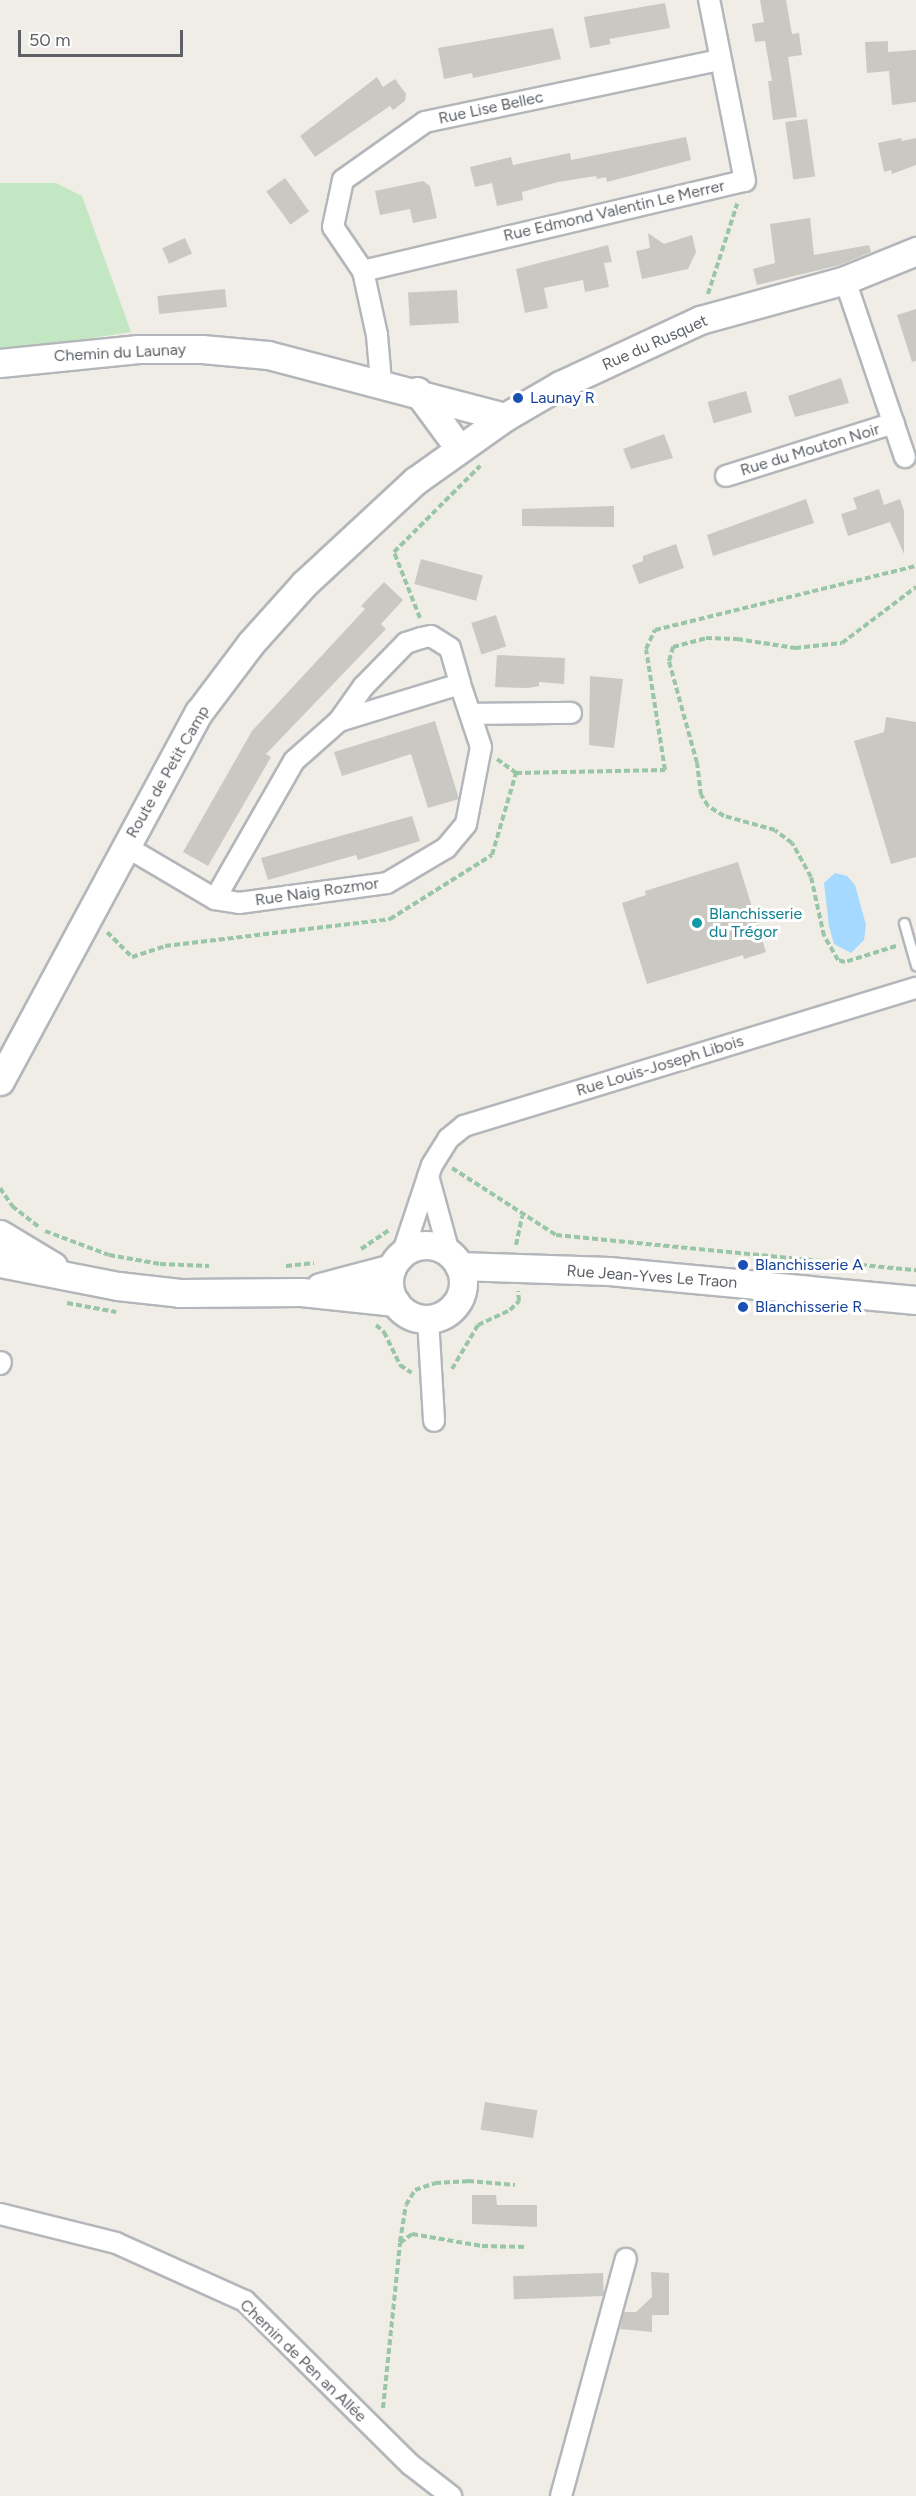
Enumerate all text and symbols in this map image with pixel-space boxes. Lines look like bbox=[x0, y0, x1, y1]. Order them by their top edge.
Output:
scale bar bbox=[21, 18, 186, 56]
text: 50 m bbox=[29, 29, 71, 51]
street label: Rue Lise Bellec bbox=[437, 88, 545, 128]
street label: Rue Edmond Valentin Le Merrer bbox=[502, 176, 726, 246]
street label: Rue du Rusquet bbox=[599, 311, 711, 375]
street label: Chemin du Launay bbox=[53, 340, 187, 366]
place label: Launay R bbox=[530, 388, 595, 408]
marker: Launay R bbox=[511, 391, 525, 405]
street label: Rue du Mouton Noir bbox=[738, 420, 882, 480]
street label: Route de Petit Camp bbox=[122, 703, 214, 841]
street label: Rue Naig Rozmor bbox=[254, 874, 380, 910]
place label: Blanchisserie du Trégor bbox=[709, 904, 802, 942]
marker: Blanchisserie du Trégor bbox=[690, 916, 704, 930]
street label: Rue Louis-Joseph Libois bbox=[574, 1031, 746, 1101]
place label: Blanchisserie A bbox=[755, 1255, 863, 1275]
marker: Blanchisserie A bbox=[736, 1258, 750, 1272]
street label: Rue Jean-Yves Le Traon bbox=[566, 1261, 738, 1293]
place label: Blanchisserie R bbox=[755, 1297, 862, 1317]
marker: Blanchisserie R bbox=[736, 1300, 750, 1314]
street label: Chemin de Pen an Allée bbox=[236, 2296, 370, 2426]

